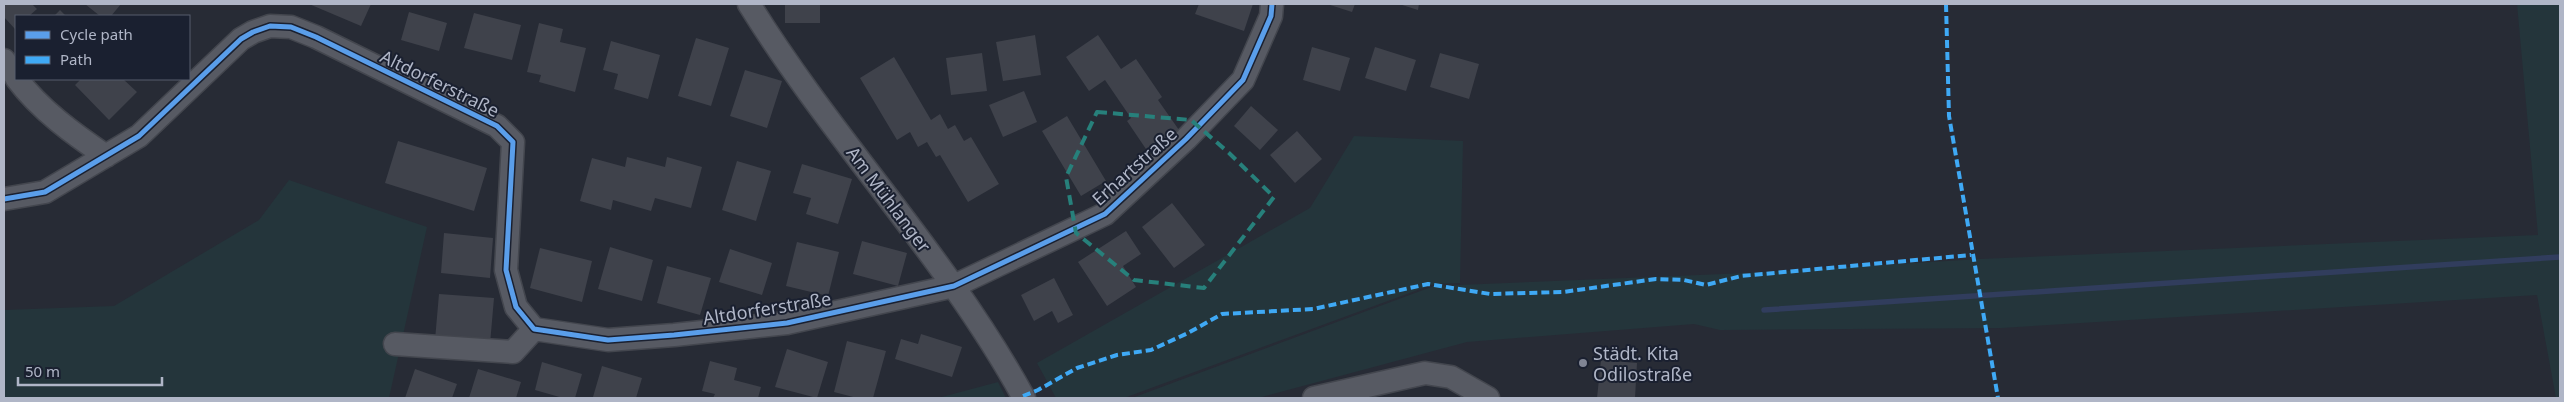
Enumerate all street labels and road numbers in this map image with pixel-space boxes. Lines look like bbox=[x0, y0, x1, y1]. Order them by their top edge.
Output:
street label: Altdorferstraße bbox=[376, 44, 504, 122]
street label: Erhartstraße bbox=[1086, 121, 1182, 211]
street label: Am Mühlanger bbox=[841, 141, 937, 257]
street label: Altdorferstraße bbox=[701, 286, 833, 330]

